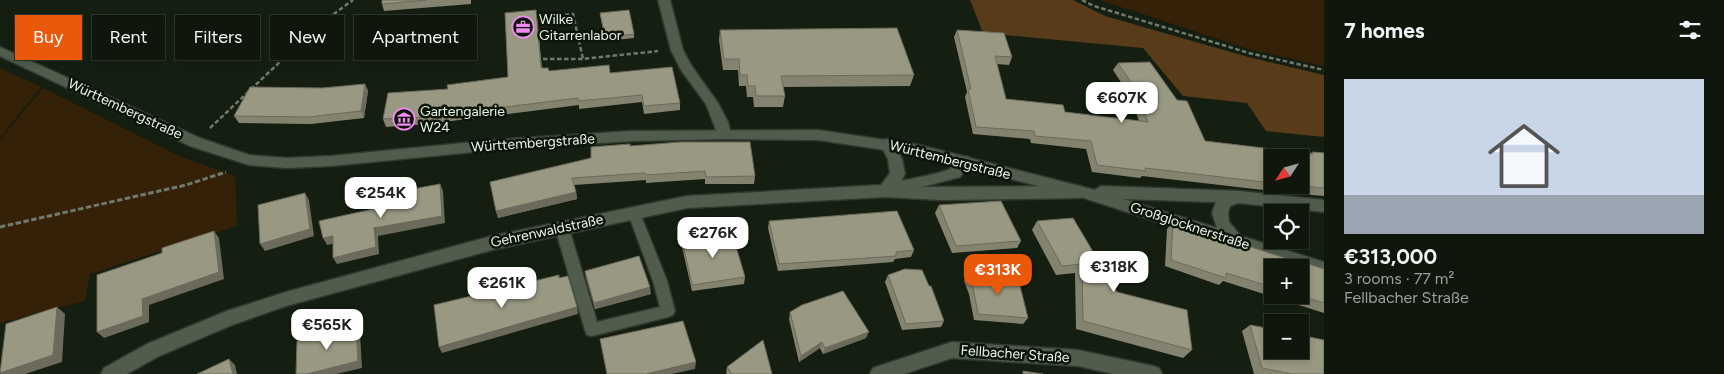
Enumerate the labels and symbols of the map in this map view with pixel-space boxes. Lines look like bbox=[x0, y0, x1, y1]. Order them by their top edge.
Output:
place label: Wilke Gitarrenlabor bbox=[539, 11, 622, 44]
office icon: Wilke Gitarrenlabor bbox=[511, 15, 535, 39]
street label: Württembergstraße bbox=[65, 75, 185, 143]
pin: €607K bbox=[1087, 82, 1157, 124]
place label: Gartengalerie W24 bbox=[420, 103, 505, 136]
museum icon: Gartengalerie W24 bbox=[392, 107, 416, 131]
street label: Württembergstraße bbox=[471, 130, 596, 156]
street label: Württembergstraße bbox=[888, 137, 1013, 183]
north arrow bbox=[1264, 149, 1309, 194]
pin: €254K bbox=[346, 176, 416, 219]
street label: Großglocknerstraße bbox=[1128, 199, 1252, 253]
street label: Gehrenwaldstraße bbox=[489, 211, 605, 251]
pin: €276K bbox=[678, 216, 748, 259]
pin: €318K bbox=[1079, 250, 1149, 293]
pin: €313K bbox=[963, 254, 1033, 296]
pin: €261K bbox=[467, 266, 537, 309]
pin: €565K bbox=[292, 308, 362, 351]
street label: Fellbacher Straße bbox=[960, 342, 1070, 366]

